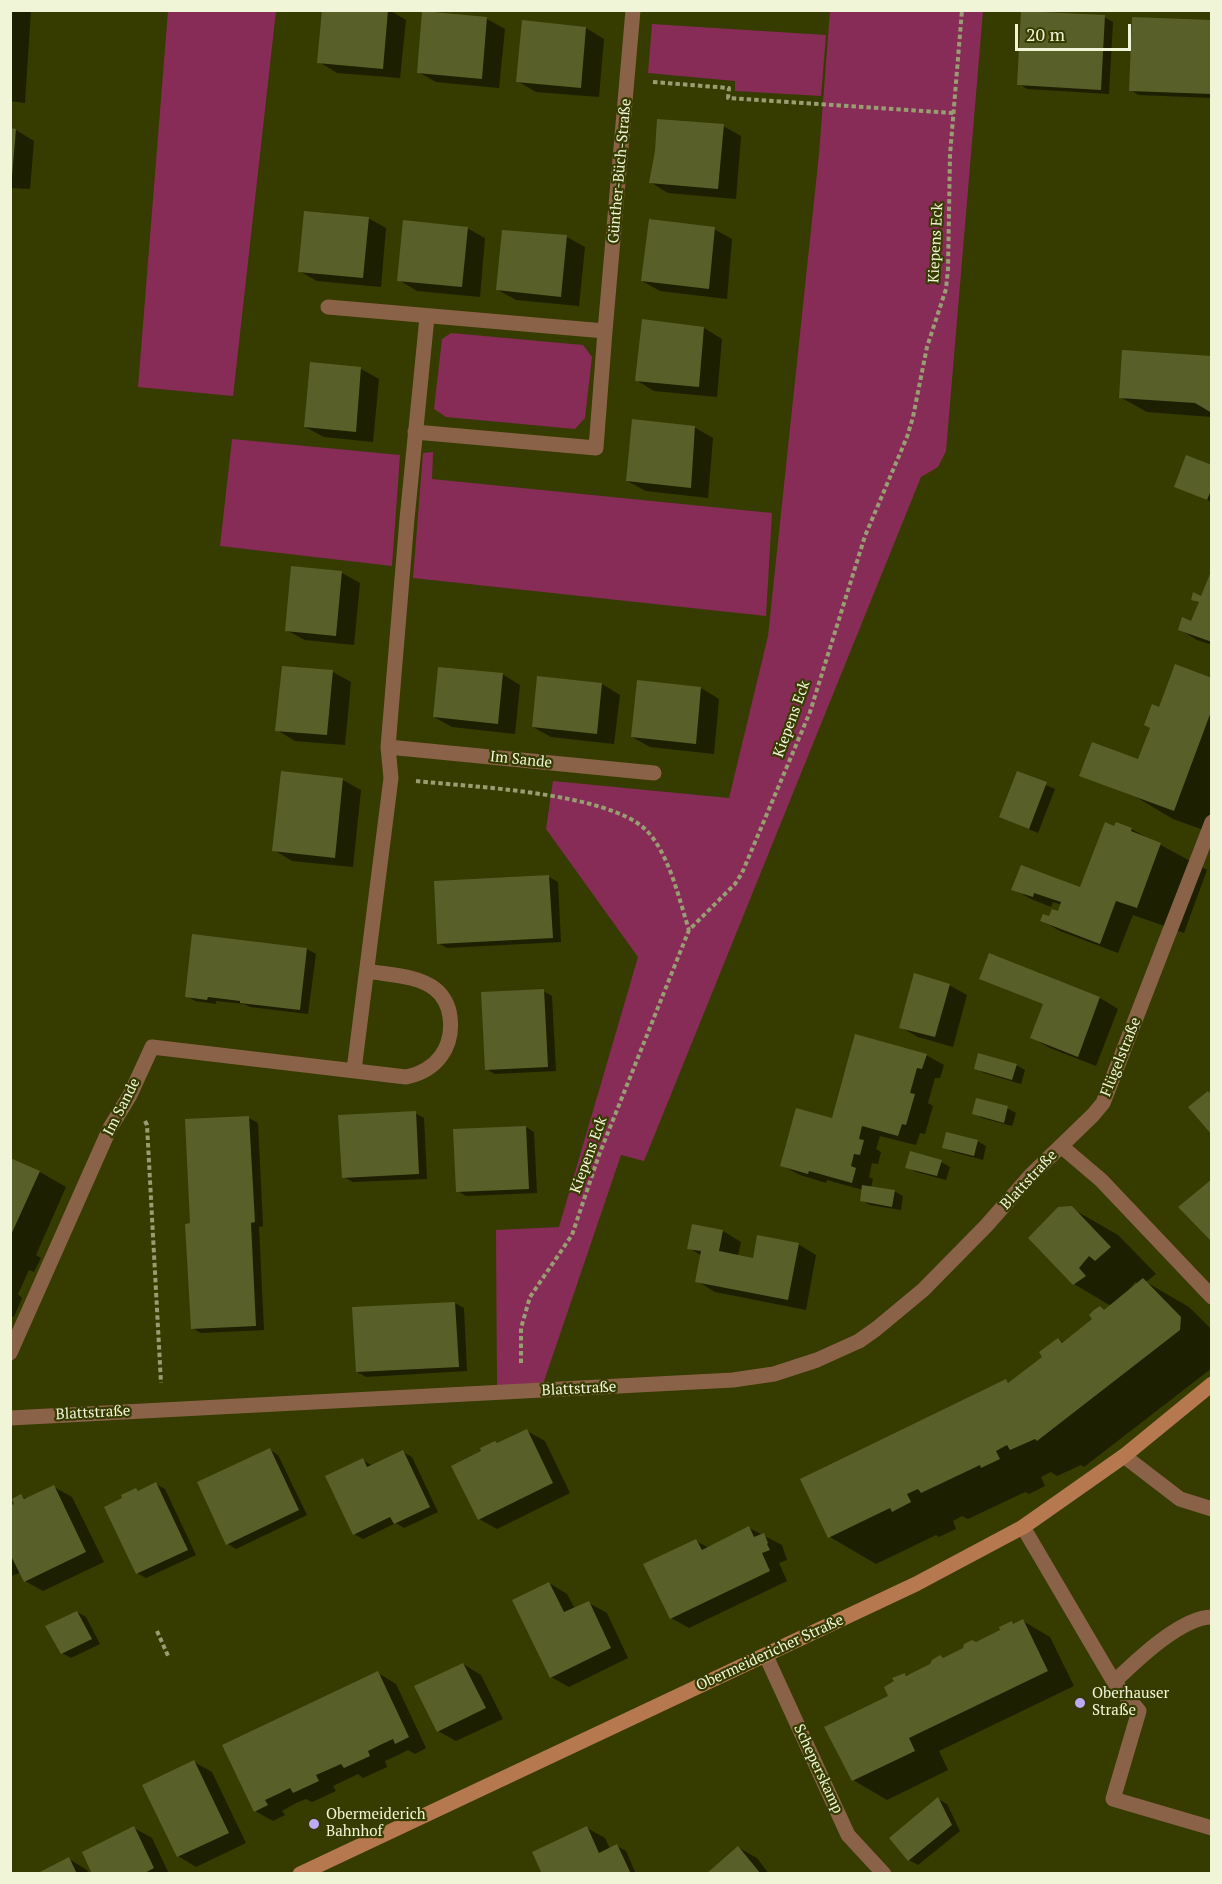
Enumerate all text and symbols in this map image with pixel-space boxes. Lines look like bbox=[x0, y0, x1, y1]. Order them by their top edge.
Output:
scale bar bbox=[1018, 12, 1134, 50]
text: 20 m bbox=[1026, 22, 1065, 46]
street label: Günther-Büch-Straße bbox=[605, 98, 635, 244]
street label: Kiepens Eck bbox=[925, 202, 947, 284]
street label: Kiepens Eck bbox=[770, 678, 814, 760]
street label: Im Sande bbox=[489, 748, 553, 772]
street label: Flügelstraße bbox=[1097, 1015, 1145, 1099]
street label: Im Sande bbox=[100, 1075, 144, 1139]
street label: Kiepens Eck bbox=[567, 1114, 611, 1196]
street label: Blattstraße bbox=[997, 1146, 1061, 1214]
street label: Blattstraße bbox=[541, 1378, 617, 1400]
street label: Blattstraße bbox=[55, 1402, 131, 1424]
street label: Obermeidericher Straße bbox=[693, 1611, 847, 1695]
place label: Oberhauser Straße bbox=[1092, 1685, 1169, 1720]
marker: Oberhauser Straße bbox=[1073, 1696, 1087, 1710]
street label: Scheperskamp bbox=[789, 1722, 847, 1816]
place label: Obermeiderich Bahnhof bbox=[326, 1806, 426, 1841]
marker: Obermeiderich Bahnhof bbox=[307, 1817, 321, 1831]

